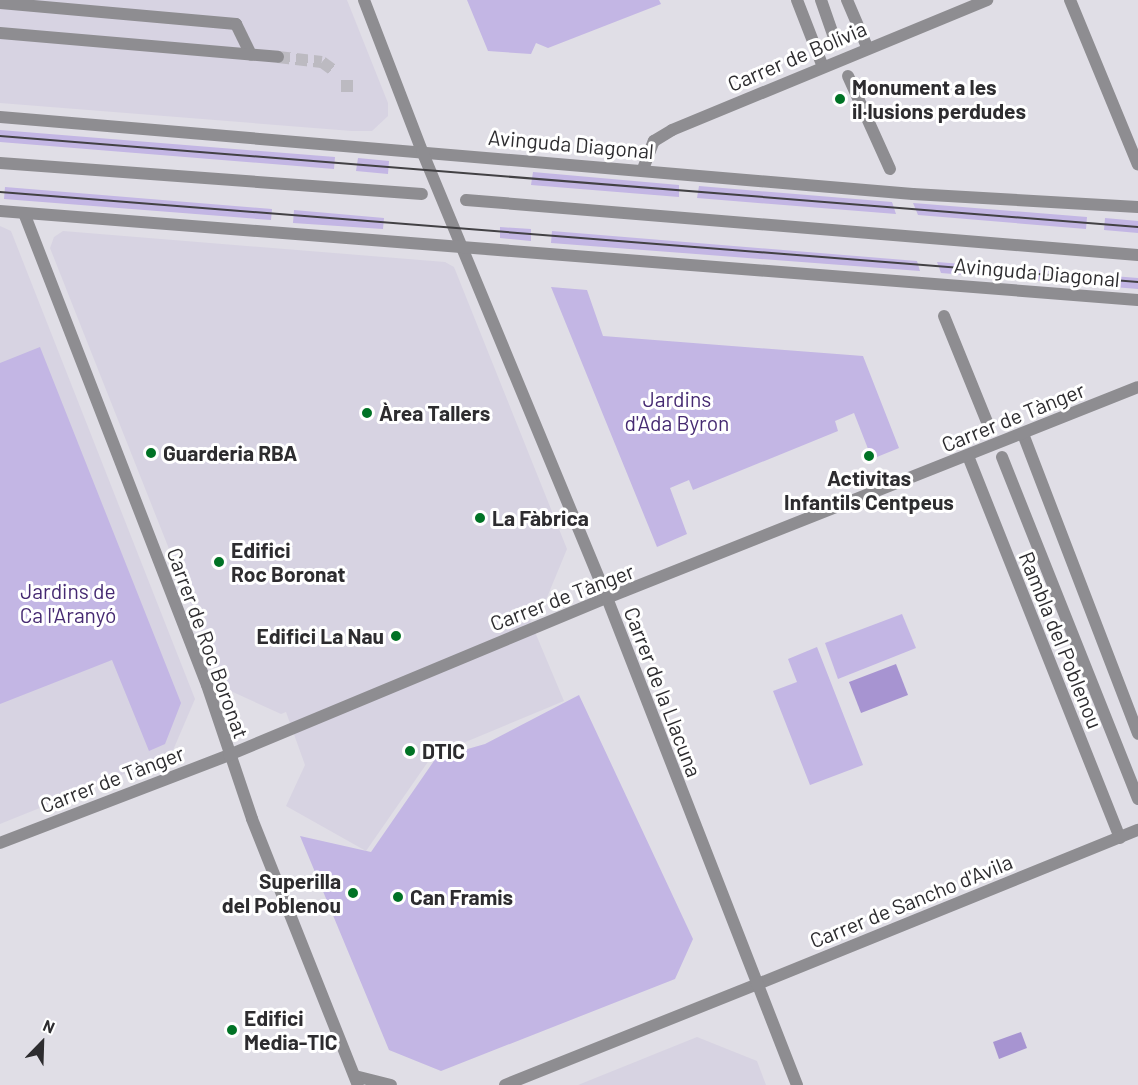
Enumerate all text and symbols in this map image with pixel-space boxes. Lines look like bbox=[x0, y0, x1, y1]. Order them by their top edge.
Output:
street label: Carrer de Bolívia bbox=[724, 15, 870, 97]
place label: Monument a les il·lusions perdudes bbox=[852, 74, 1026, 124]
marker: Monument a les il·lusions perdudes bbox=[833, 92, 847, 106]
street label: Avinguda Diagonal bbox=[487, 124, 655, 164]
street label: Avinguda Diagonal bbox=[953, 252, 1121, 292]
street label: Carrer de Tànger bbox=[938, 377, 1088, 457]
park label: Jardins d'Ada Byron bbox=[625, 386, 729, 436]
place label: Àrea Tallers bbox=[379, 400, 490, 426]
marker: Àrea Tallers bbox=[360, 406, 374, 420]
place label: Guarderia RBA bbox=[163, 440, 297, 466]
marker: Guarderia RBA bbox=[144, 446, 158, 460]
marker: Activitas Infantils Centpeus bbox=[862, 449, 876, 463]
place label: Activitas Infantils Centpeus bbox=[784, 465, 954, 515]
place label: La Fàbrica bbox=[492, 505, 589, 531]
marker: La Fàbrica bbox=[473, 511, 487, 525]
place label: Edifici Roc Boronat bbox=[231, 537, 345, 587]
street label: Carrer de Roc Boronat bbox=[162, 544, 254, 742]
street label: Rambla del Poblenou bbox=[1014, 548, 1108, 732]
marker: Edifici Roc Boronat bbox=[212, 555, 226, 569]
street label: Carrer de Tànger bbox=[486, 558, 638, 636]
park label: Jardins de Ca l'Aranyó bbox=[20, 578, 116, 628]
street label: Carrer de la Llacuna bbox=[619, 604, 707, 780]
place label: Edifici La Nau bbox=[256, 623, 384, 649]
marker: Edifici La Nau bbox=[389, 629, 403, 643]
place label: DTIC bbox=[422, 738, 465, 764]
street label: Carrer de Tànger bbox=[36, 740, 188, 818]
marker: DTIC bbox=[403, 744, 417, 758]
street label: Carrer de Sancho d'Avila bbox=[806, 849, 1016, 953]
place label: Superilla del Poblenou bbox=[222, 868, 341, 918]
place label: Can Framis bbox=[410, 884, 513, 910]
marker: Superilla del Poblenou bbox=[346, 886, 360, 900]
marker: Can Framis bbox=[391, 890, 405, 904]
place label: Edifici Media-TIC bbox=[244, 1005, 338, 1055]
north arrow bbox=[12, 1013, 72, 1073]
text: N bbox=[41, 1015, 58, 1037]
marker: Edifici Media-TIC bbox=[225, 1023, 239, 1037]

